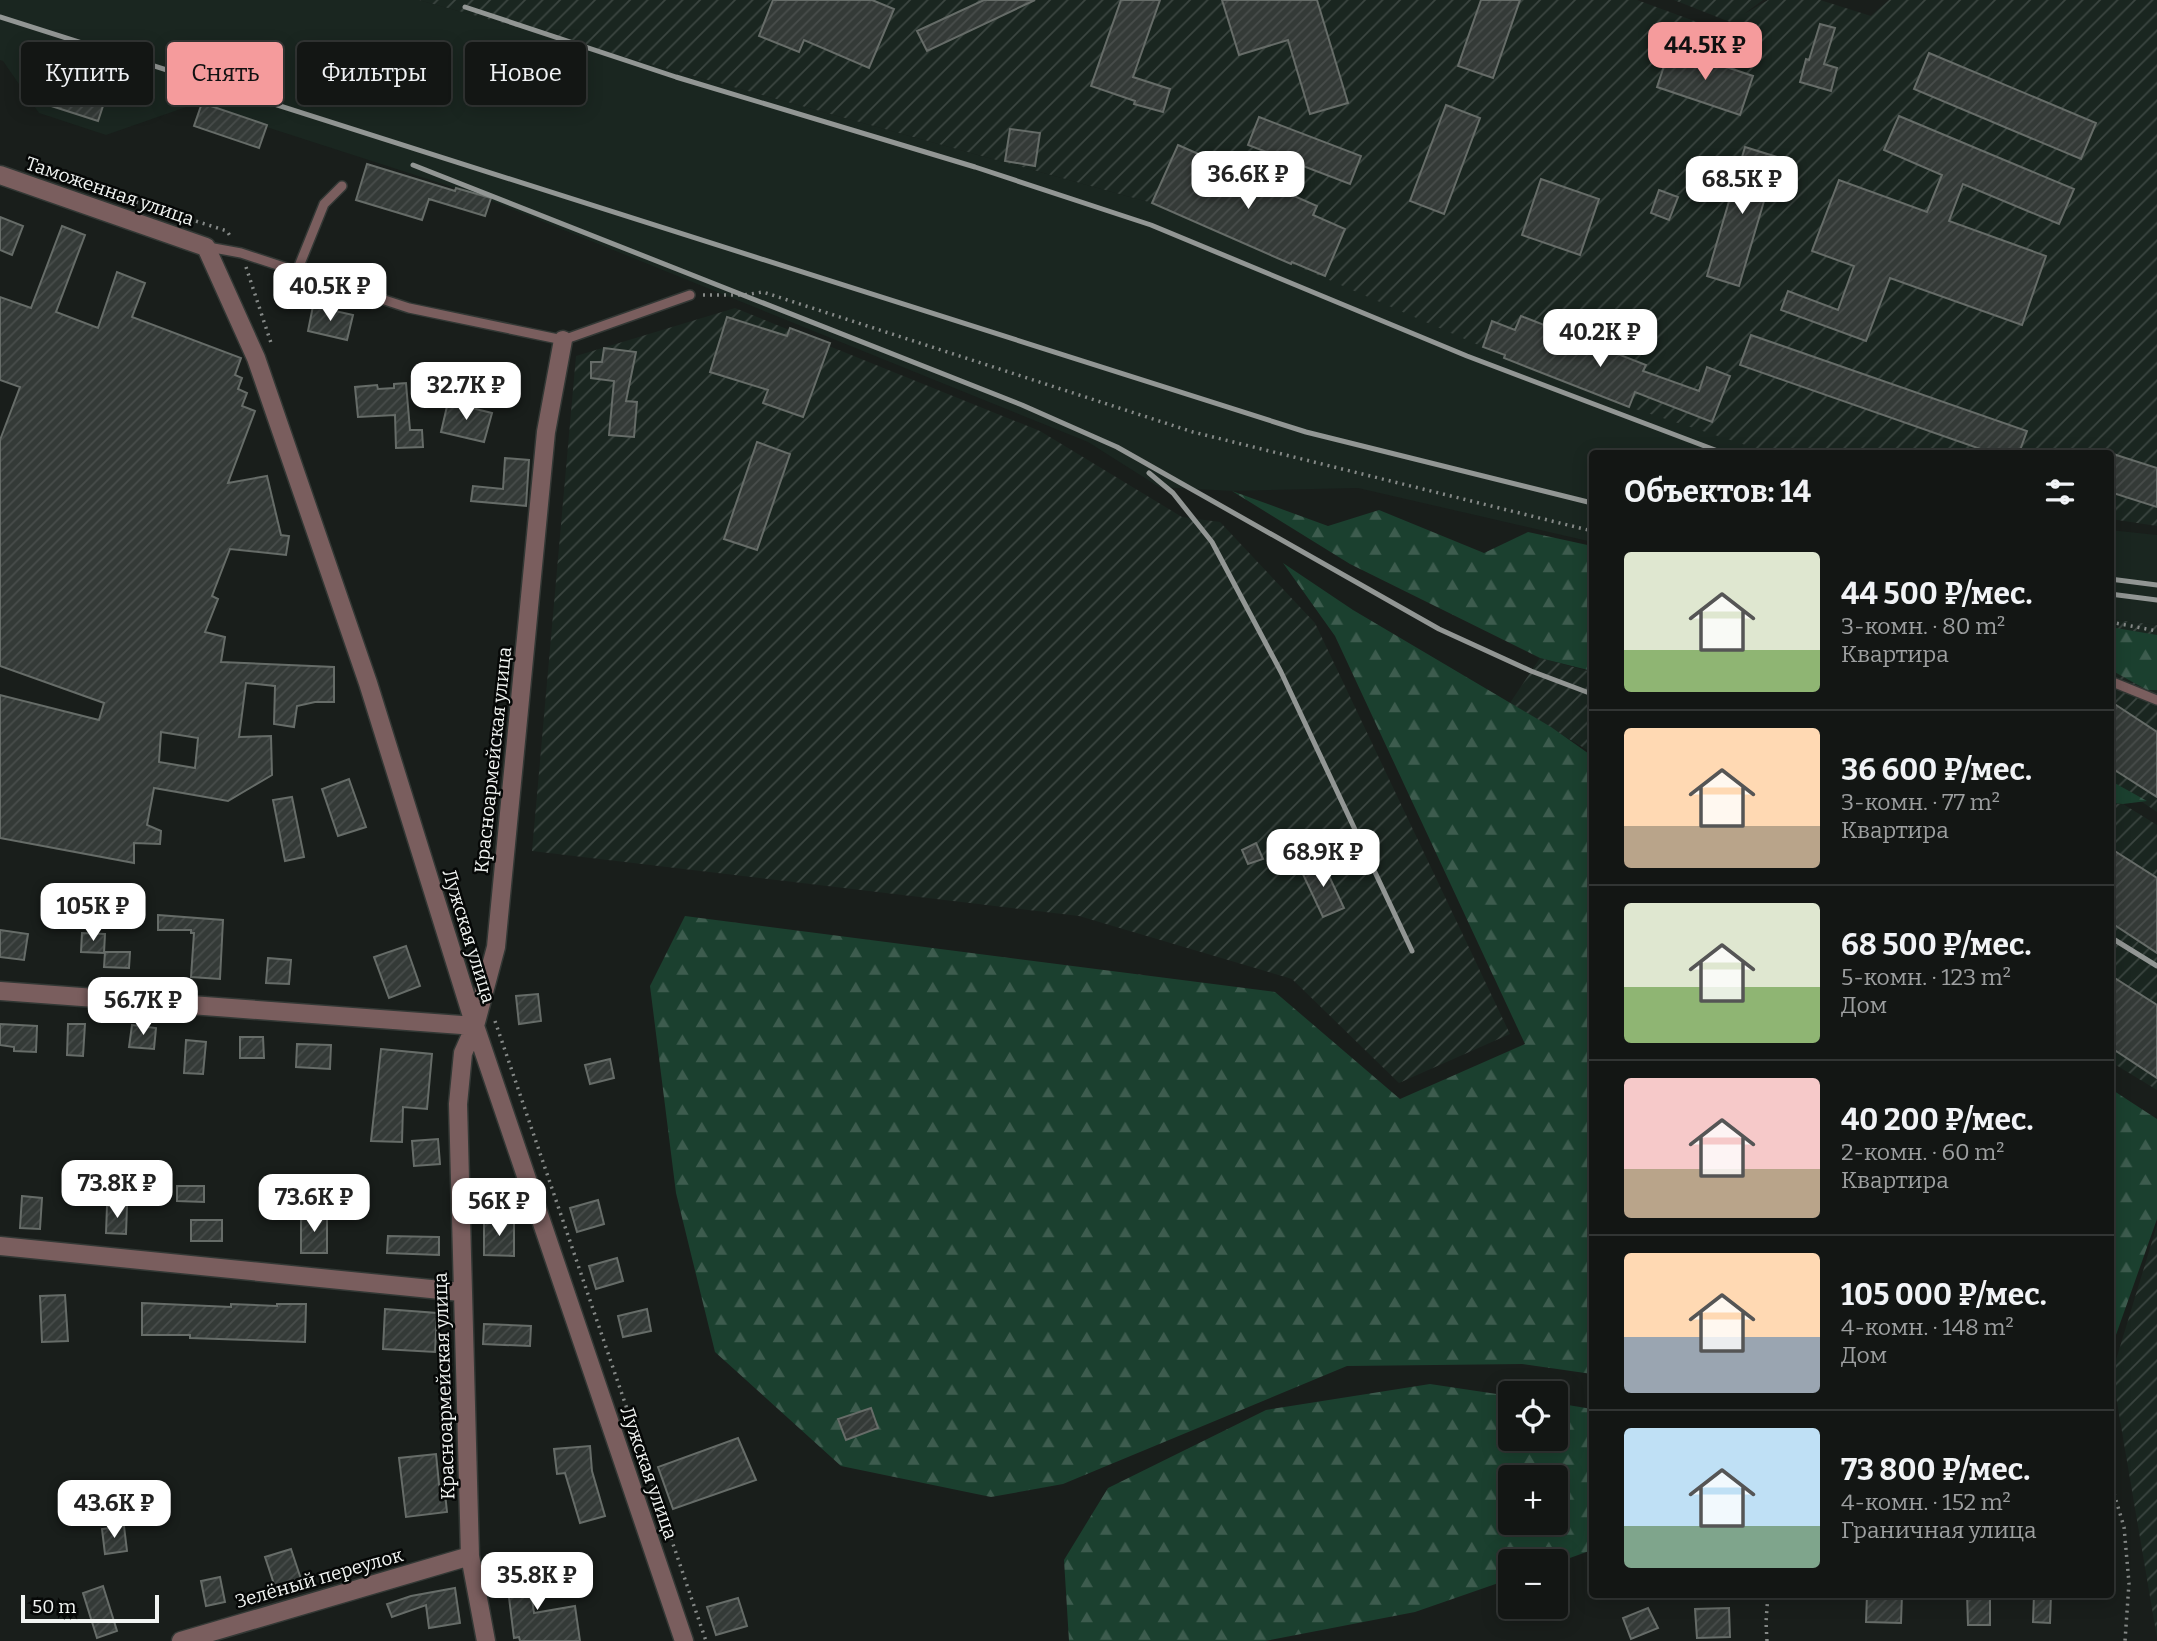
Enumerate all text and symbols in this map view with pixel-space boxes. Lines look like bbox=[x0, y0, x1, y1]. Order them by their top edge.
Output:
pin: 44.5K ₽ bbox=[1640, 22, 1770, 82]
text: 44.5K ₽ bbox=[1664, 31, 1746, 59]
chip: Купить bbox=[21, 42, 153, 105]
chip: Снять bbox=[167, 42, 283, 105]
chip: Фильтры bbox=[297, 42, 451, 105]
chip: Новое bbox=[465, 42, 586, 105]
street label: Таможенная улица bbox=[23, 151, 198, 231]
pin: 36.6K ₽ bbox=[1183, 152, 1313, 211]
pin: 68.5K ₽ bbox=[1677, 156, 1807, 216]
text: 36.6K ₽ bbox=[1207, 160, 1289, 188]
text: 68.5K ₽ bbox=[1702, 165, 1782, 193]
pin: 40.5K ₽ bbox=[265, 264, 395, 323]
text: 40.5K ₽ bbox=[289, 272, 371, 300]
pin: 40.2K ₽ bbox=[1535, 310, 1665, 369]
text: 40.2K ₽ bbox=[1559, 318, 1641, 346]
pin: 32.7K ₽ bbox=[401, 362, 531, 422]
text: 32.7K ₽ bbox=[427, 371, 505, 399]
icon: filters bbox=[2041, 473, 2079, 511]
text: Объектов: 14 bbox=[1624, 474, 1811, 510]
text: 44 500 ₽/мес. bbox=[1841, 576, 2033, 612]
icon: home bbox=[1680, 580, 1764, 664]
text: 3-комн. · 80 m² bbox=[1841, 612, 2005, 640]
text: Квартира bbox=[1841, 640, 1949, 668]
street label: Красноармейская улица bbox=[470, 645, 516, 874]
text: 36 600 ₽/мес. bbox=[1841, 752, 2032, 788]
icon: home bbox=[1680, 756, 1764, 840]
text: 3-комн. · 77 m² bbox=[1841, 788, 2000, 816]
text: Квартира bbox=[1841, 816, 1949, 844]
pin: 68.9K ₽ bbox=[1258, 830, 1388, 889]
text: 68.9K ₽ bbox=[1283, 838, 1363, 866]
street label: Лужская улица bbox=[438, 866, 500, 1006]
pin: 105K ₽ bbox=[36, 884, 150, 943]
text: 105K ₽ bbox=[57, 892, 129, 920]
text: 68 500 ₽/мес. bbox=[1841, 927, 2031, 963]
icon: home bbox=[1680, 931, 1764, 1015]
text: 5-комн. · 123 m² bbox=[1841, 963, 2011, 991]
pin: 56.7K ₽ bbox=[78, 978, 208, 1037]
text: 56.7K ₽ bbox=[104, 986, 182, 1014]
text: Дом bbox=[1841, 991, 1887, 1019]
text: 40 200 ₽/мес. bbox=[1841, 1102, 2033, 1138]
icon: home bbox=[1680, 1106, 1764, 1190]
text: 2-комн. · 60 m² bbox=[1841, 1138, 2004, 1166]
pin: 73.8K ₽ bbox=[52, 1160, 182, 1220]
text: Квартира bbox=[1841, 1166, 1949, 1194]
text: 73.8K ₽ bbox=[78, 1169, 156, 1197]
pin: 73.6K ₽ bbox=[249, 1174, 379, 1234]
pin: 56K ₽ bbox=[450, 1178, 548, 1238]
text: 73.6K ₽ bbox=[275, 1183, 353, 1211]
text: 56K ₽ bbox=[468, 1187, 530, 1215]
street label: Красноармейская улица bbox=[429, 1271, 459, 1500]
text: 105 000 ₽/мес. bbox=[1841, 1277, 2047, 1313]
icon: home bbox=[1680, 1281, 1764, 1365]
text: 4-комн. · 148 m² bbox=[1841, 1313, 2014, 1341]
text: Дом bbox=[1841, 1341, 1887, 1369]
map controls bbox=[1498, 1381, 1568, 1619]
button: locate bbox=[1498, 1381, 1568, 1451]
street label: Лужская улица bbox=[615, 1404, 683, 1543]
text: 73 800 ₽/мес. bbox=[1841, 1452, 2030, 1488]
icon: home bbox=[1680, 1456, 1764, 1540]
button: + bbox=[1498, 1465, 1568, 1535]
pin: 43.6K ₽ bbox=[49, 1480, 179, 1540]
text: 4-комн. · 152 m² bbox=[1841, 1488, 2011, 1516]
text: 43.6K ₽ bbox=[74, 1489, 154, 1517]
text: Граничная улица bbox=[1841, 1516, 2037, 1544]
street label: Зелёный переулок bbox=[233, 1543, 406, 1613]
button: − bbox=[1498, 1549, 1568, 1619]
pin: 35.8K ₽ bbox=[472, 1552, 602, 1612]
text: 35.8K ₽ bbox=[497, 1561, 577, 1589]
scale bar bbox=[21, 1592, 159, 1624]
text: 50 m bbox=[32, 1595, 76, 1618]

